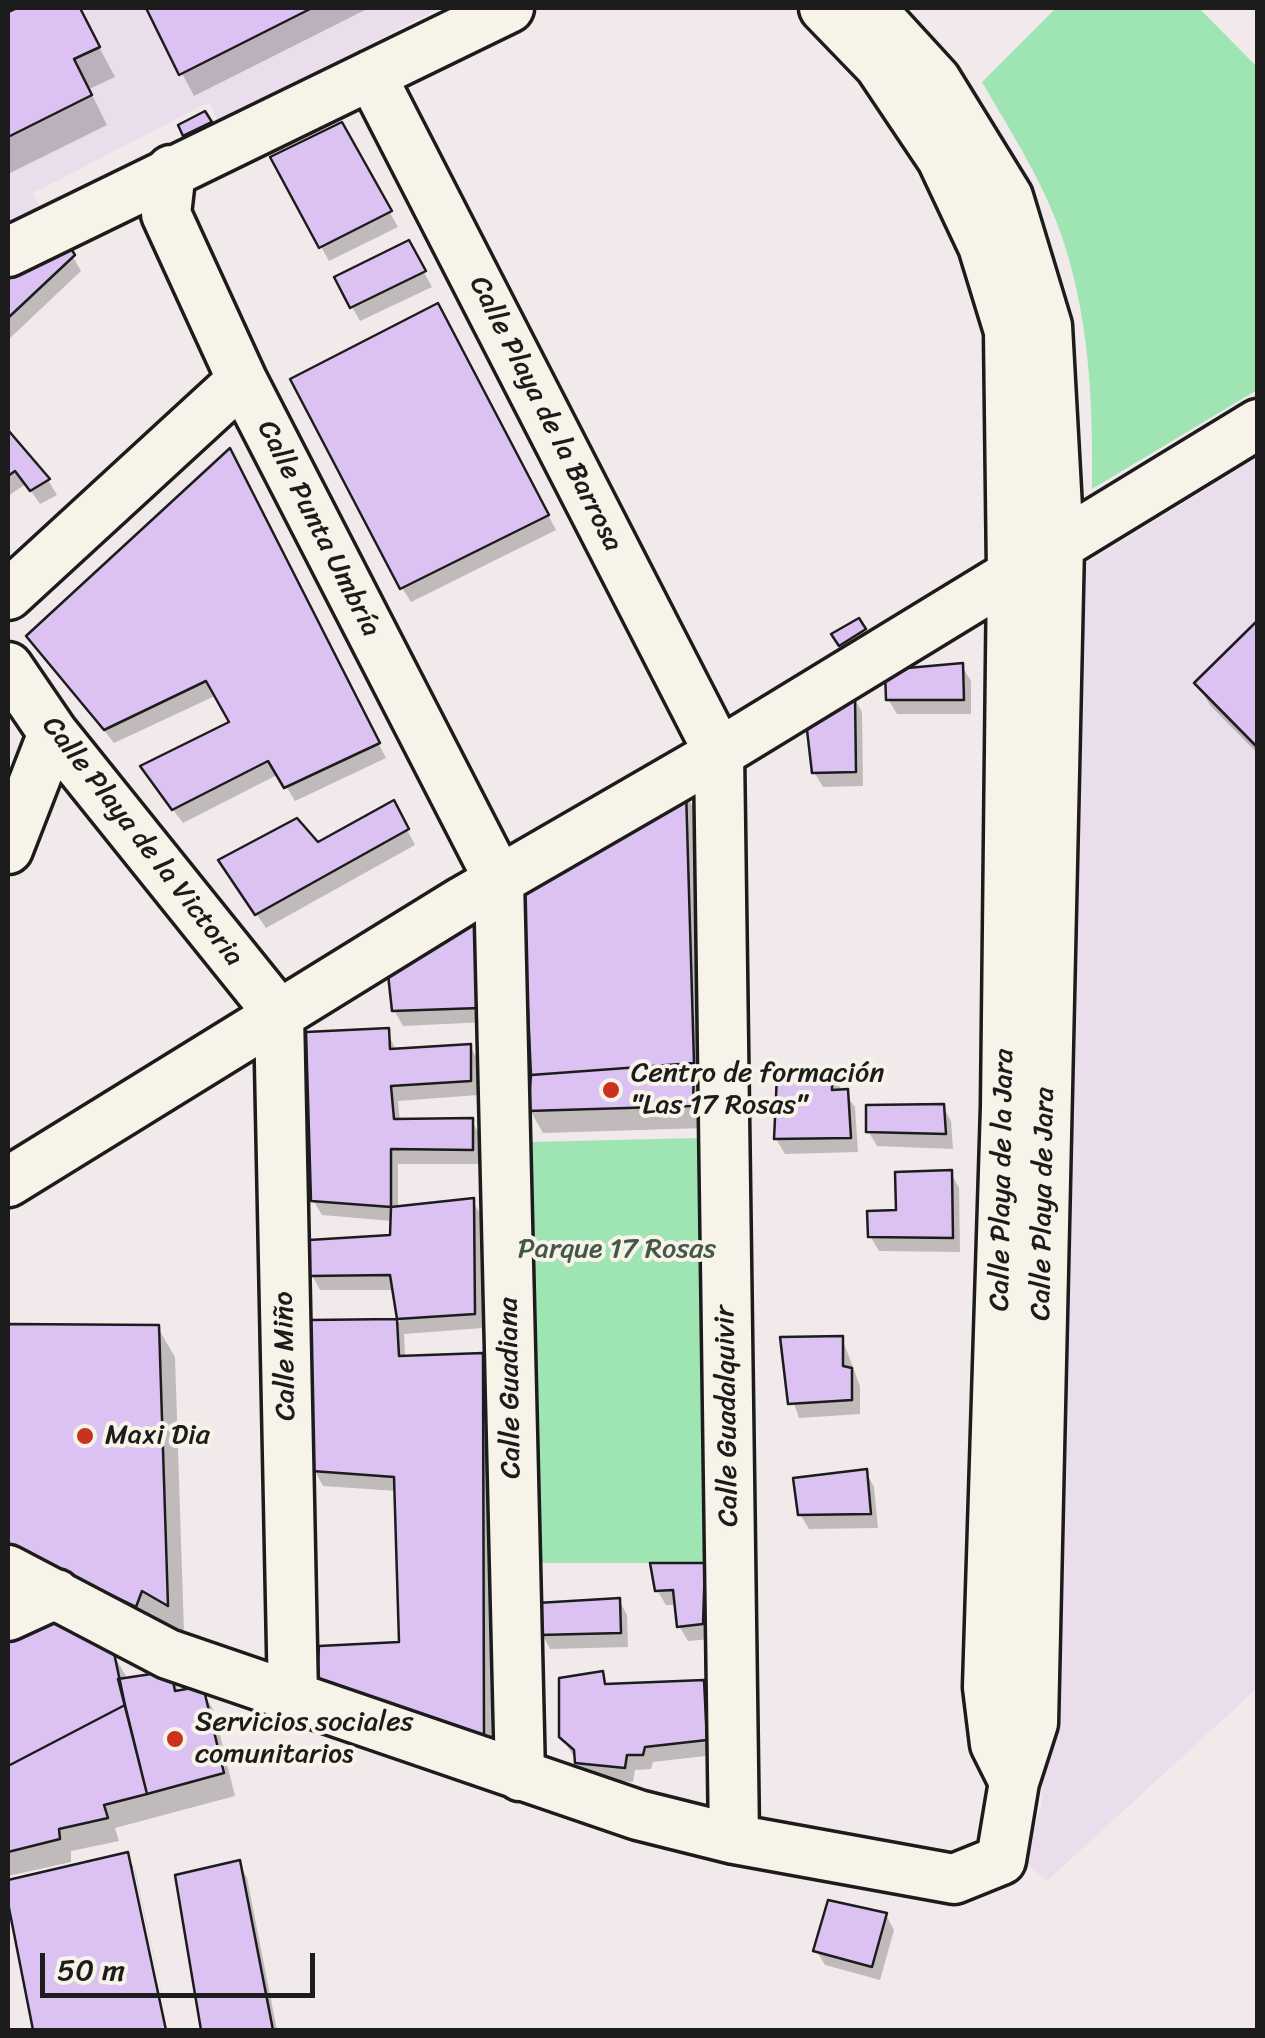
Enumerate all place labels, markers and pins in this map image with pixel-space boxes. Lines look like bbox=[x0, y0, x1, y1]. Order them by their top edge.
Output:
place label: Centro de formación "Las 17 Rosas" bbox=[631, 1057, 884, 1123]
marker: Centro de formación "Las 17 Rosas" bbox=[600, 1079, 622, 1101]
place label: Maxi Dia bbox=[105, 1419, 210, 1453]
marker: Maxi Dia bbox=[74, 1425, 96, 1447]
place label: Servicios sociales comunitarios bbox=[195, 1706, 413, 1772]
marker: Servicios sociales comunitarios bbox=[164, 1728, 186, 1750]

